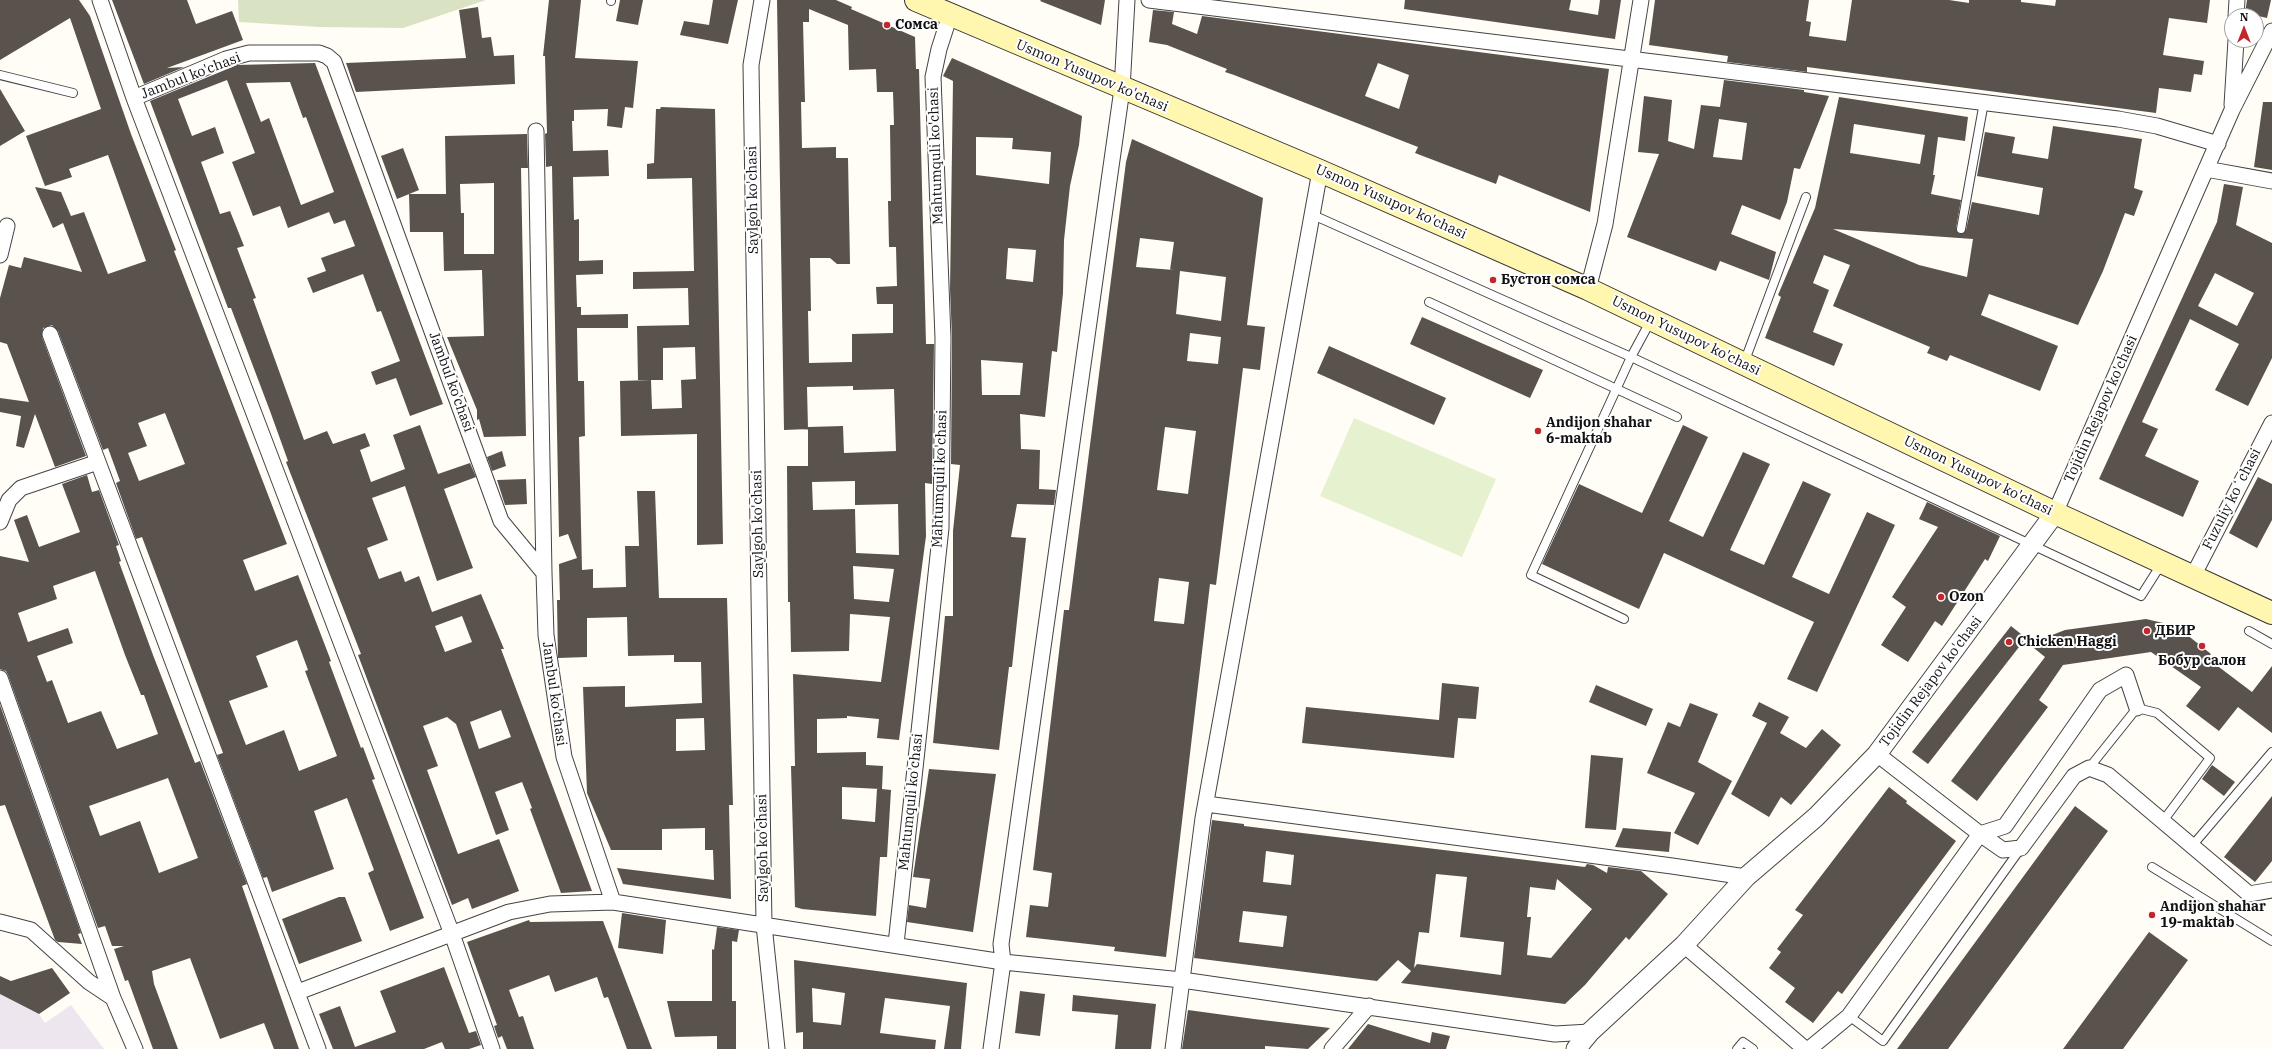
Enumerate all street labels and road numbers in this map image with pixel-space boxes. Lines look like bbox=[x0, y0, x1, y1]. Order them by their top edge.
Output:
street label: Usmon Yusupov ko'chasi bbox=[1013, 36, 1171, 116]
street label: Jambul ko'chasi bbox=[139, 49, 243, 103]
street label: Mahtumquli ko'chasi bbox=[925, 87, 947, 225]
street label: Saylgoh ko'chasi bbox=[744, 146, 762, 254]
street label: Usmon Yusupov ko'chasi bbox=[1313, 161, 1469, 243]
street label: Usmon Yusupov ko'chasi bbox=[1609, 293, 1763, 379]
street label: Jambul ko'chasi bbox=[425, 330, 477, 434]
street label: Tojidin Rejapov ko'chasi bbox=[2061, 333, 2141, 485]
street label: Mahtumquli ko'chasi bbox=[929, 410, 951, 548]
street label: Usmon Yusupov ko'chasi bbox=[1901, 433, 2055, 519]
street label: Fuzuliy koʻchasi bbox=[2199, 446, 2265, 552]
street label: Saylgoh ko'chasi bbox=[749, 470, 767, 578]
street label: Tojidin Rejapov ko'chasi bbox=[1876, 613, 1986, 751]
street label: Jambul ko'chasi bbox=[538, 641, 570, 747]
street label: Mahtumquli ko'chasi bbox=[895, 733, 927, 871]
street label: Saylgoh ko'chasi bbox=[754, 794, 772, 902]

